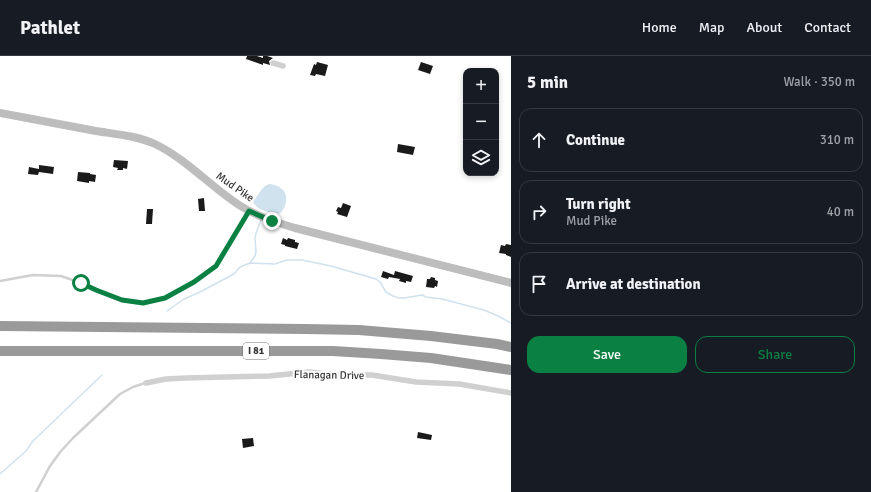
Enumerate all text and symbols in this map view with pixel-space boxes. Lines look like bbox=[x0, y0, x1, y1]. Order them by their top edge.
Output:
text: Pathlet bbox=[20, 16, 80, 40]
text: Home bbox=[642, 19, 677, 36]
text: Map bbox=[699, 19, 724, 36]
text: About bbox=[746, 19, 782, 36]
text: Contact bbox=[804, 19, 851, 36]
map controls bbox=[463, 68, 499, 176]
button: + bbox=[463, 68, 499, 104]
text: 5 min bbox=[527, 72, 568, 93]
text: Walk · 350 m bbox=[784, 74, 855, 90]
button: − bbox=[463, 104, 499, 140]
icon: ahead bbox=[528, 129, 550, 151]
text: Continue bbox=[566, 131, 625, 149]
text: 310 m bbox=[820, 132, 854, 148]
button: layers bbox=[463, 140, 499, 176]
street label: Mud Pike bbox=[214, 169, 256, 205]
text: Turn right bbox=[566, 195, 631, 213]
icon: right bbox=[528, 201, 550, 223]
text: 40 m bbox=[827, 204, 854, 220]
route end bbox=[263, 212, 281, 230]
text: Mud Pike bbox=[566, 213, 617, 229]
icon: arrive bbox=[528, 273, 550, 295]
route start bbox=[72, 274, 90, 292]
text: Arrive at destination bbox=[566, 275, 701, 293]
button: Save bbox=[527, 336, 687, 373]
button: Share bbox=[695, 336, 855, 373]
road number: I 81 bbox=[243, 343, 269, 359]
street label: Flanagan Drive bbox=[294, 368, 364, 382]

